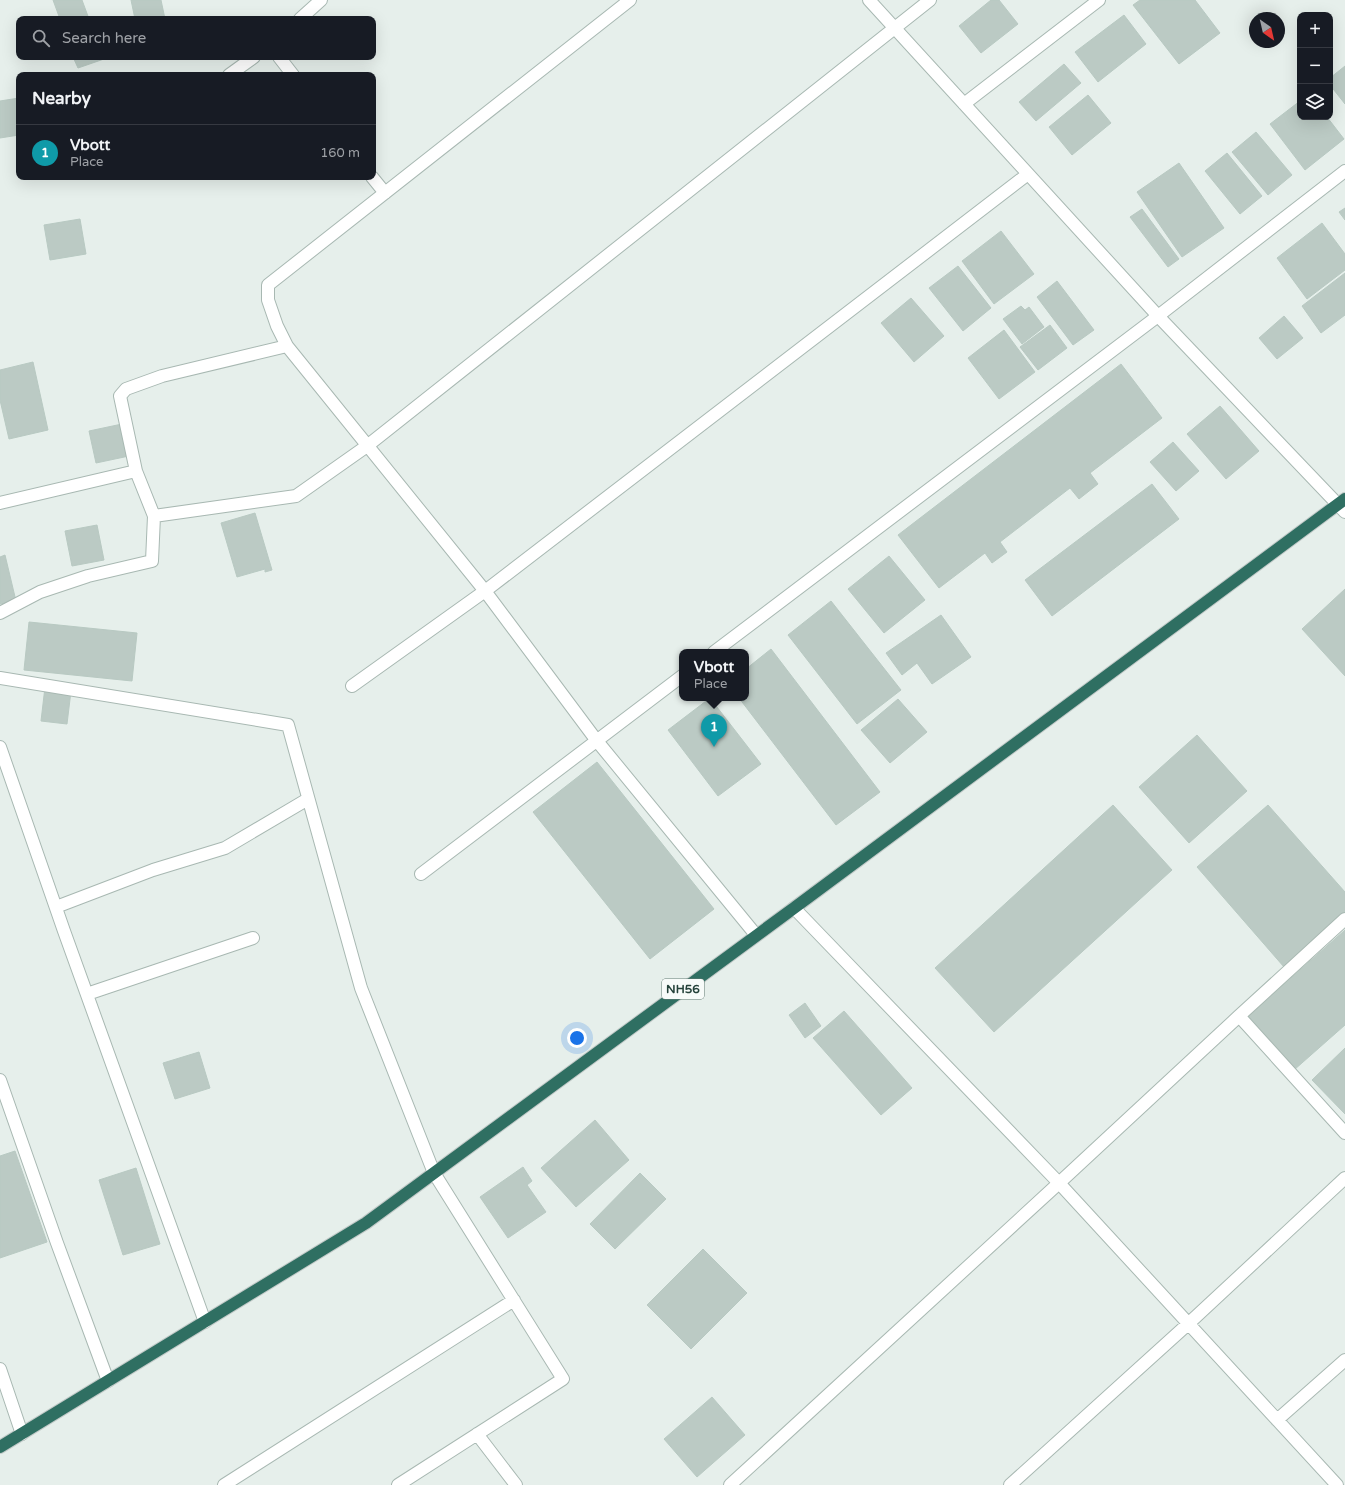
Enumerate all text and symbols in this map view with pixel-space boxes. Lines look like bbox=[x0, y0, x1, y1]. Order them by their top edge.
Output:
north arrow bbox=[1249, 12, 1285, 48]
map controls bbox=[1297, 12, 1333, 120]
button: + bbox=[1297, 12, 1333, 48]
search box bbox=[16, 16, 376, 60]
icon: search bbox=[30, 27, 52, 49]
text: Search here bbox=[62, 29, 146, 47]
button: − bbox=[1297, 48, 1333, 84]
button: layers bbox=[1297, 84, 1333, 120]
text: Nearby bbox=[32, 88, 91, 109]
text: Vbott bbox=[70, 136, 110, 154]
text: 1 bbox=[41, 145, 49, 161]
text: 160 m bbox=[320, 145, 360, 161]
text: Place bbox=[70, 154, 103, 170]
popup bbox=[679, 649, 749, 701]
text: Vbott bbox=[694, 658, 734, 676]
text: Place bbox=[694, 676, 727, 692]
pin: 1 bbox=[701, 714, 727, 747]
road number: NH56 bbox=[662, 979, 704, 999]
your location bbox=[567, 1028, 587, 1048]

